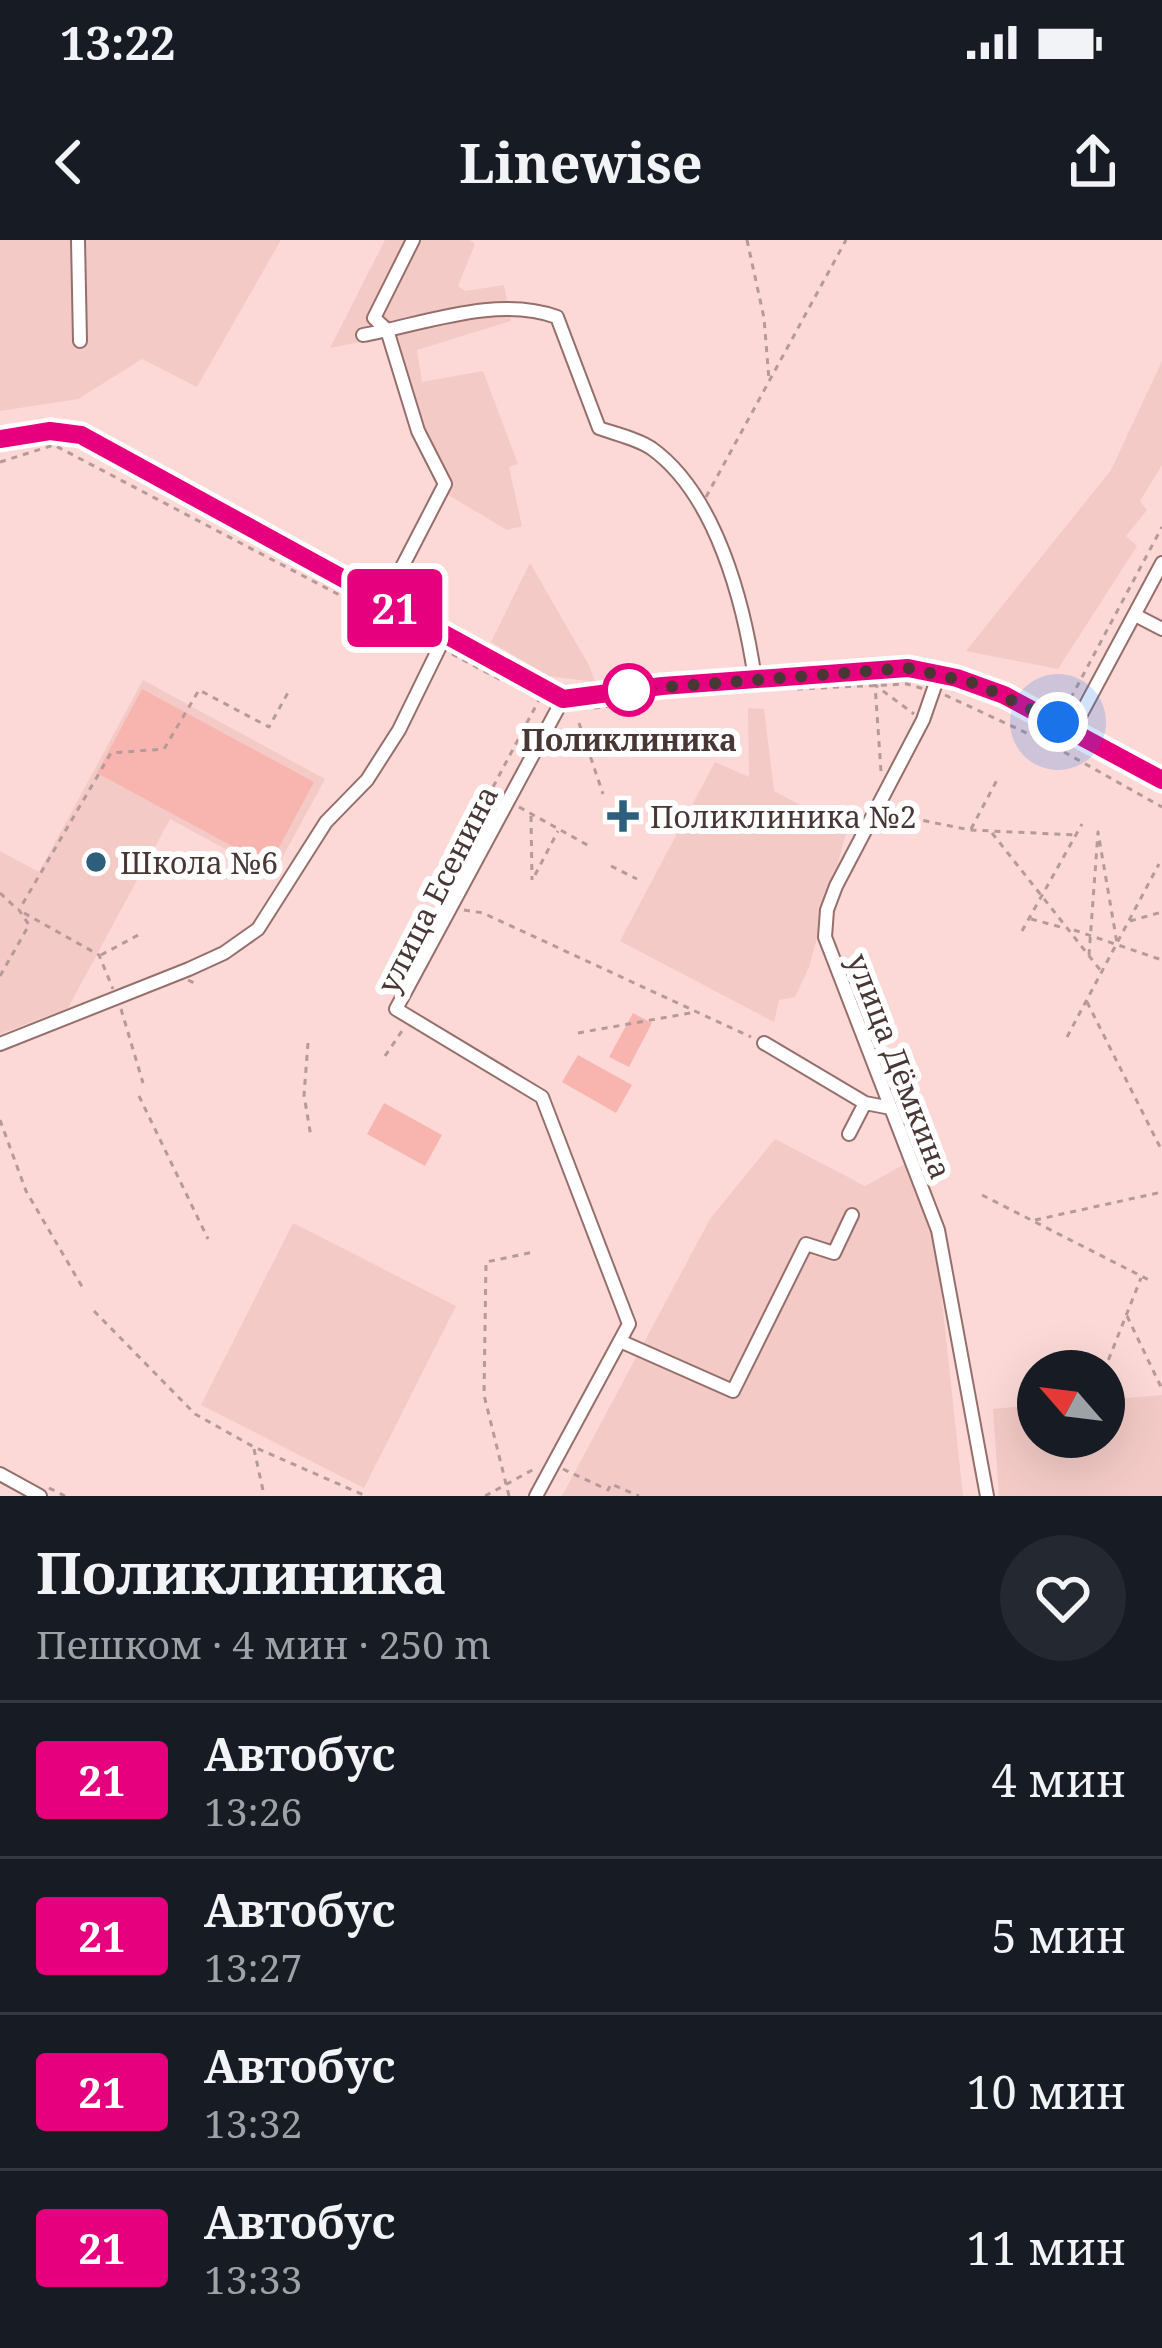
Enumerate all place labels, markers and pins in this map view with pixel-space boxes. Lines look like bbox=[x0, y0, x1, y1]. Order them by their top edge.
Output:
marker: Поликлиника bbox=[604, 665, 654, 715]
place label: Поликлиника bbox=[521, 719, 737, 760]
place label: Поликлиника №2 bbox=[650, 796, 917, 837]
marker: Поликлиника №2 bbox=[607, 800, 639, 832]
place label: Школа №6 bbox=[120, 842, 278, 883]
marker: Школа №6 bbox=[83, 849, 109, 875]

